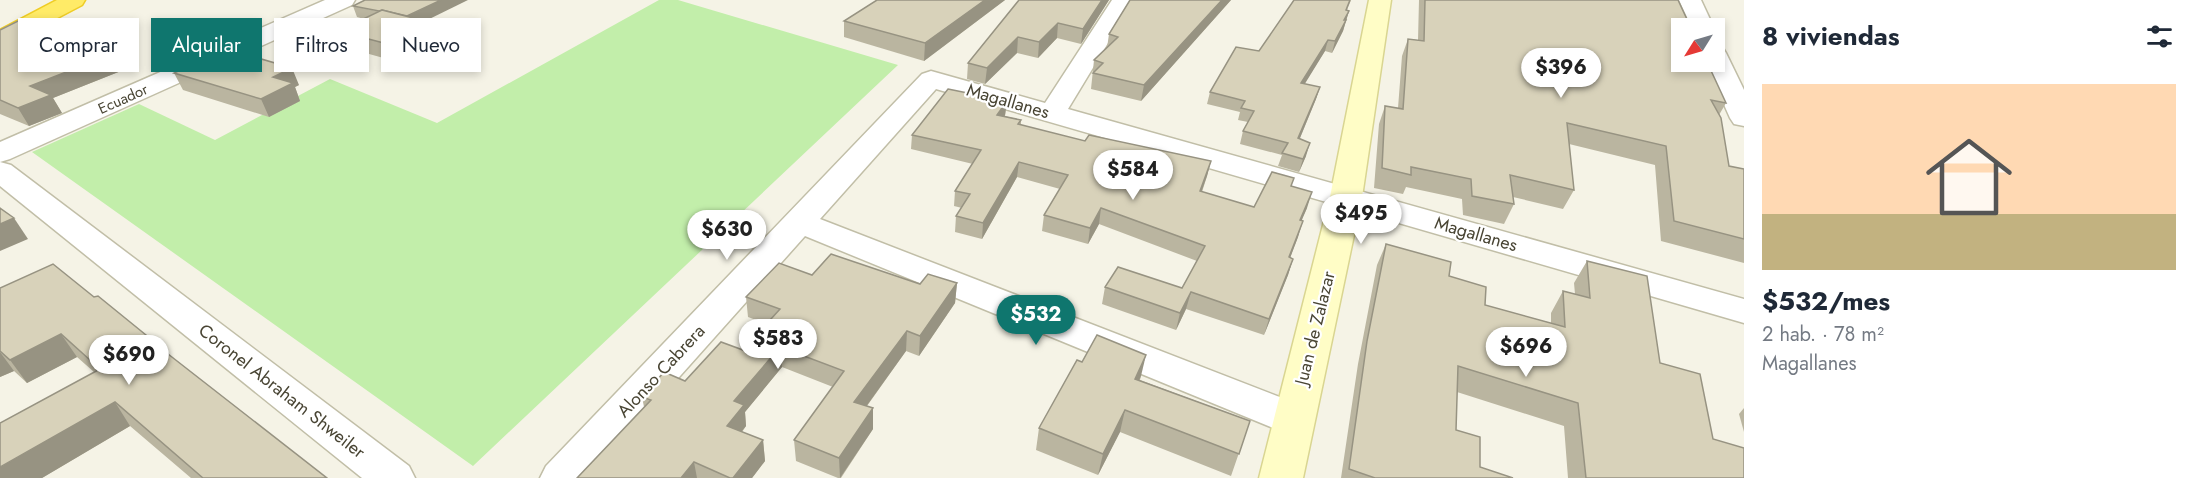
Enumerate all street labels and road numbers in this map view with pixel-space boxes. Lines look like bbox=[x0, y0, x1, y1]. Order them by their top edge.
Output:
street label: Magallanes bbox=[964, 77, 1052, 125]
street label: Ecuador bbox=[95, 78, 152, 120]
street label: Magallanes bbox=[1432, 210, 1520, 258]
street label: Juan de Zalazar bbox=[1288, 267, 1342, 390]
street label: Coronel Abraham Shweiler bbox=[193, 318, 372, 465]
street label: Alonso Cabrera bbox=[611, 319, 711, 423]

